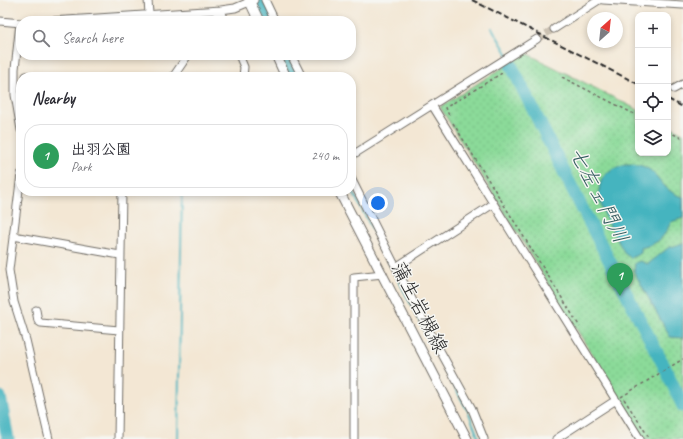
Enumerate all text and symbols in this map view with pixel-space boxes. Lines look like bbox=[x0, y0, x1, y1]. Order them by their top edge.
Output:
north arrow bbox=[587, 12, 623, 48]
map controls bbox=[635, 12, 671, 156]
button: + bbox=[635, 12, 671, 48]
search box bbox=[16, 16, 356, 60]
icon: search bbox=[30, 27, 52, 49]
text: Search here bbox=[62, 29, 123, 48]
button: − bbox=[635, 48, 671, 84]
button: locate bbox=[635, 84, 671, 120]
text: Nearby bbox=[32, 88, 75, 109]
button: layers bbox=[635, 120, 671, 156]
text: 出羽公園 bbox=[71, 140, 131, 159]
water label: 七左ェ門川 bbox=[564, 142, 634, 248]
text: 1 bbox=[43, 148, 49, 164]
text: 240 m bbox=[311, 148, 339, 164]
text: Park bbox=[71, 159, 92, 175]
your location bbox=[368, 193, 388, 213]
street label: 蒲生岩槻線 bbox=[386, 257, 453, 357]
pin: 1 bbox=[607, 263, 633, 296]

